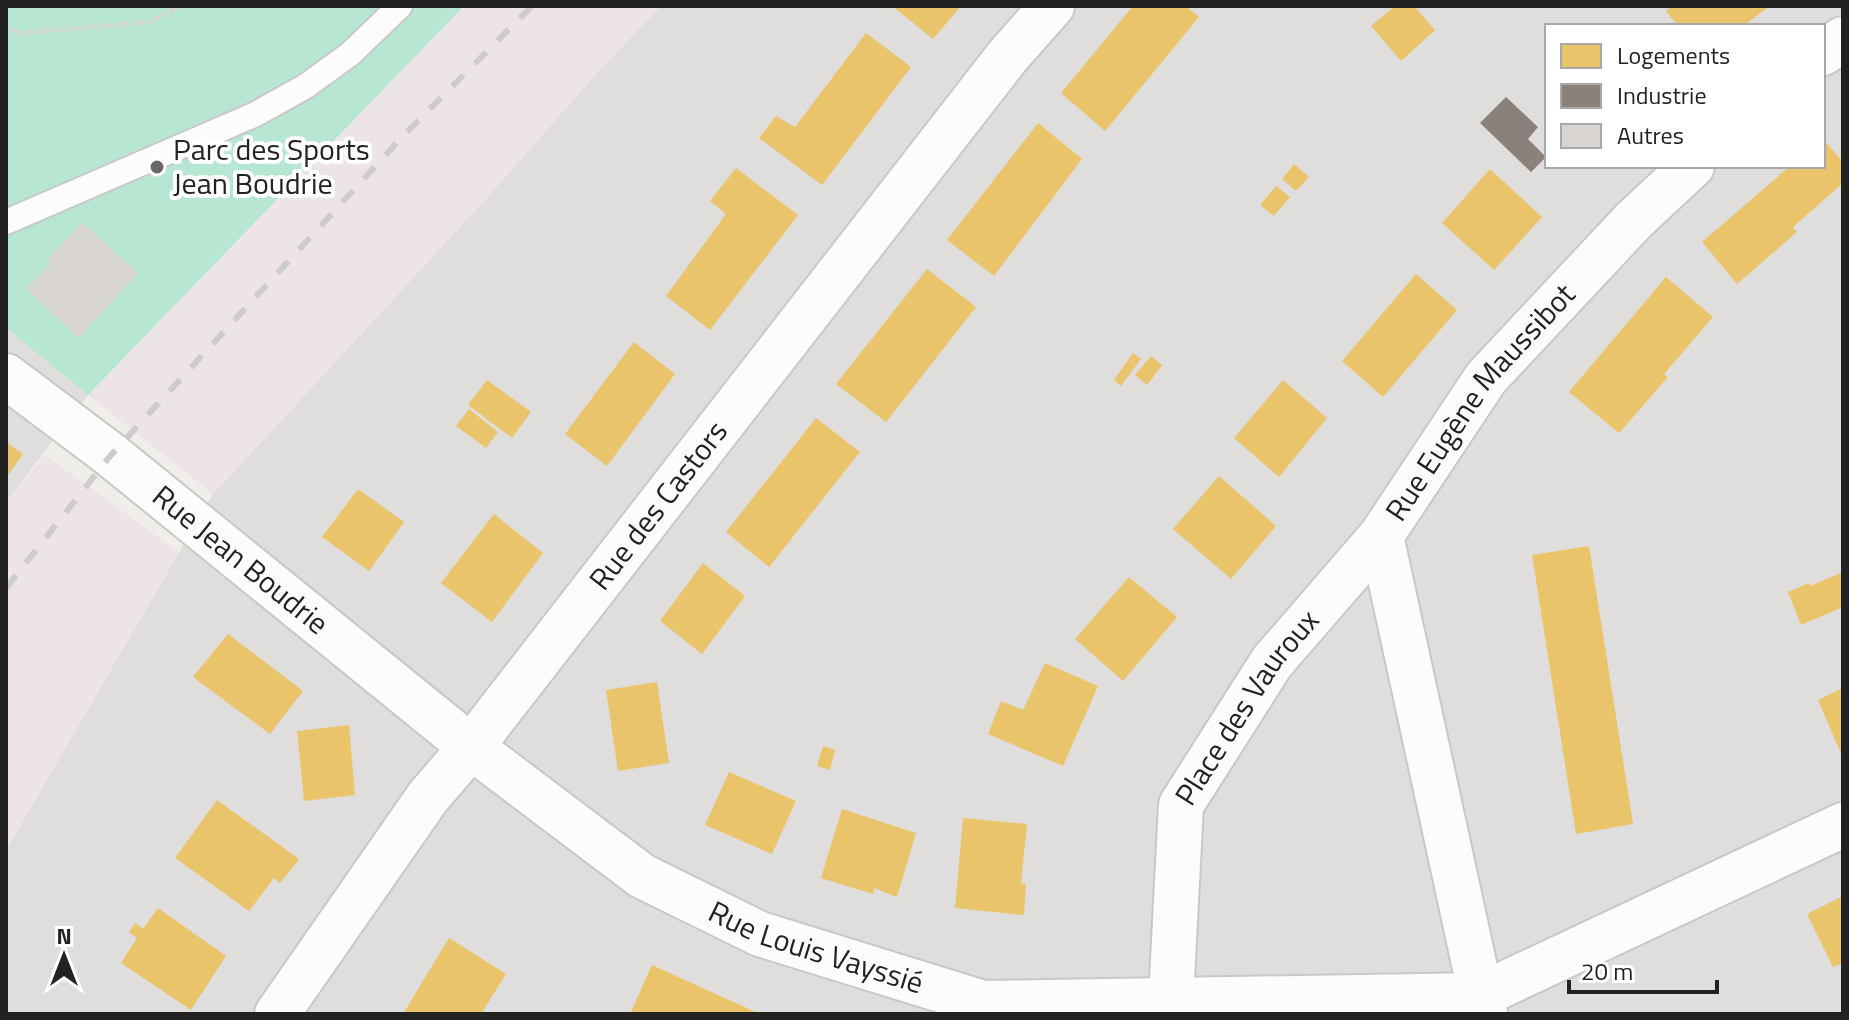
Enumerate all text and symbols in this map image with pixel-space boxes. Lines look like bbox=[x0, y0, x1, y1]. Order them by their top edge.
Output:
legend bbox=[1545, 24, 1825, 168]
text: Logements bbox=[1617, 37, 1730, 73]
text: Industrie bbox=[1617, 77, 1707, 113]
text: Autres bbox=[1617, 117, 1684, 153]
place label: Parc des Sports Jean Boudrie bbox=[173, 126, 370, 206]
marker: Parc des Sports Jean Boudrie bbox=[148, 158, 166, 176]
street label: Rue Eugène Maussibot bbox=[1373, 272, 1586, 530]
street label: Rue des Castors bbox=[577, 410, 738, 600]
street label: Rue Jean Boudrie bbox=[143, 473, 339, 645]
street label: Place des Vauroux bbox=[1162, 599, 1330, 814]
street label: Rue Louis Vayssié bbox=[701, 888, 929, 1005]
north arrow bbox=[24, 916, 104, 996]
text: N bbox=[56, 919, 72, 953]
scale bar bbox=[1569, 944, 1717, 994]
text: 20 m bbox=[1581, 953, 1633, 989]

